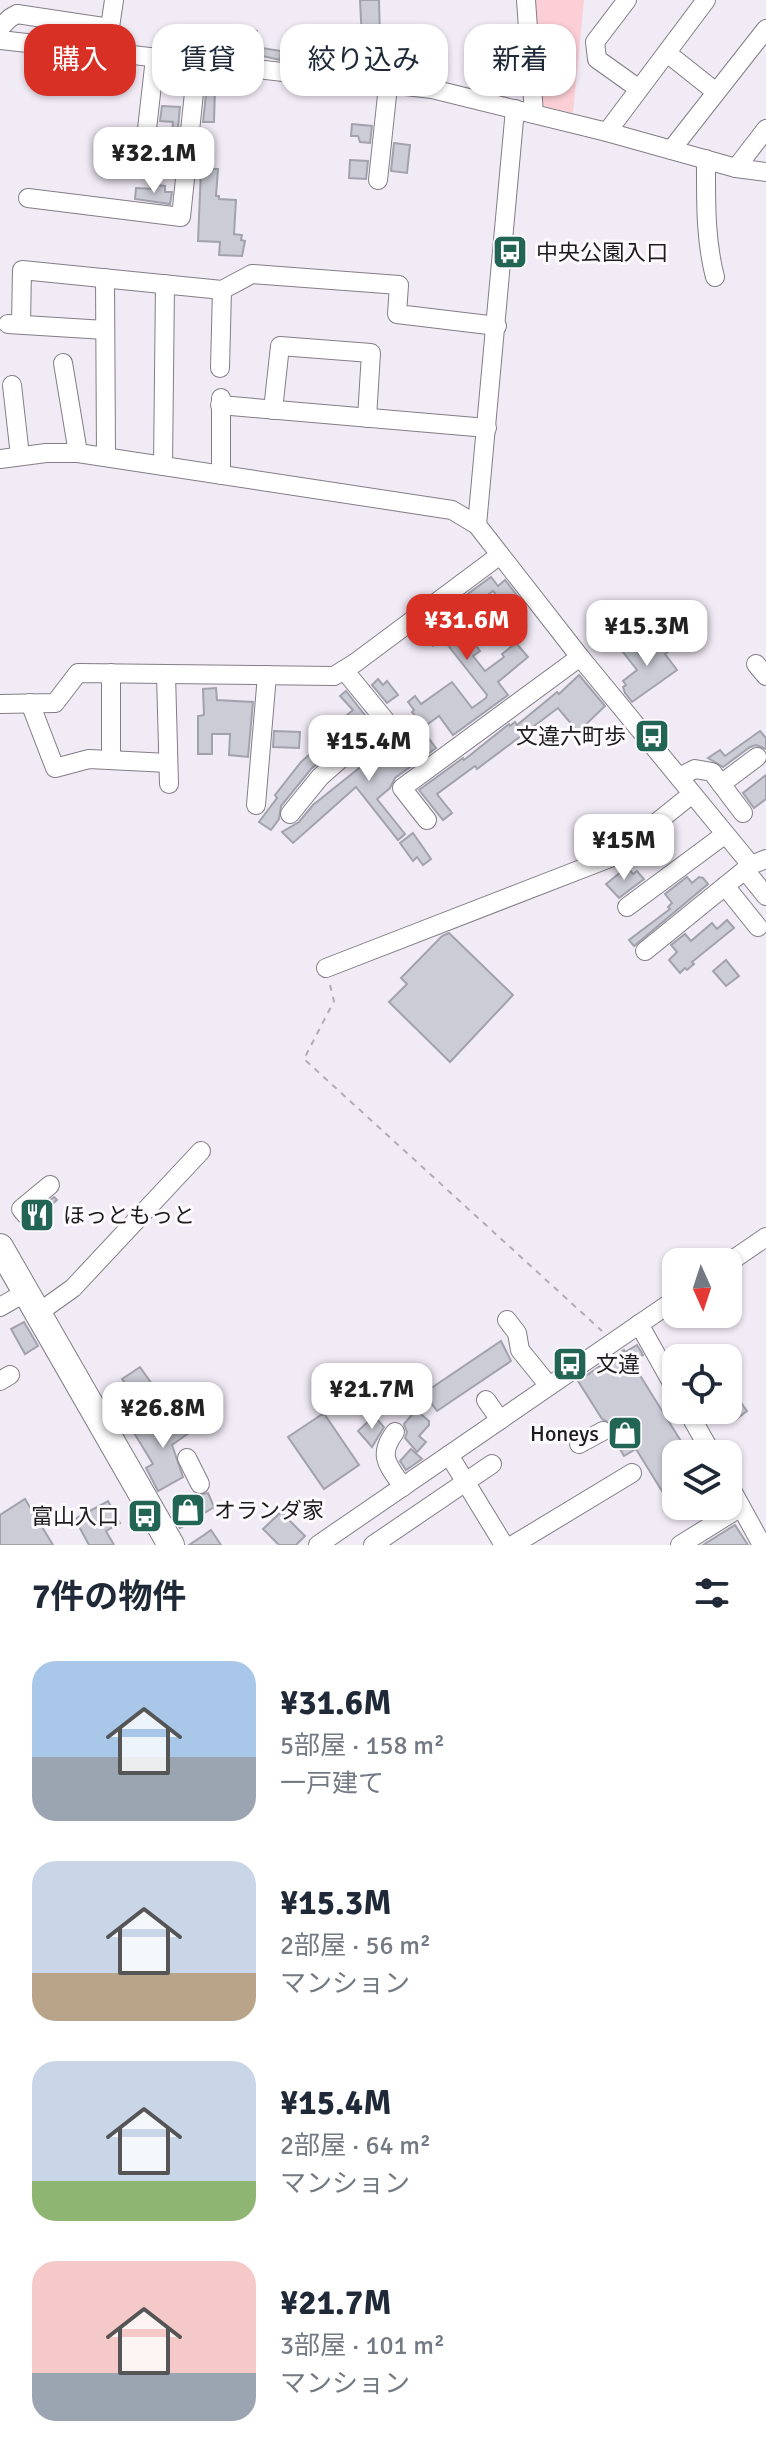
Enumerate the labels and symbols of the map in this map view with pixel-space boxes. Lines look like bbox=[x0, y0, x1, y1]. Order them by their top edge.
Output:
pin: ¥32.1M bbox=[89, 127, 219, 195]
bus stop icon: 中央公園入口 bbox=[491, 233, 529, 271]
place label: 中央公園入口 bbox=[536, 239, 668, 266]
pin: ¥31.6M bbox=[402, 594, 532, 662]
pin: ¥15.3M bbox=[582, 600, 712, 668]
pin: ¥15.4M bbox=[304, 715, 434, 783]
bus stop icon: 文違六町歩 bbox=[633, 717, 671, 755]
place label: 文違六町歩 bbox=[516, 723, 626, 750]
pin: ¥15M bbox=[577, 814, 671, 882]
restaurant icon: ほっともっと bbox=[18, 1196, 56, 1234]
place label: ほっともっと bbox=[63, 1202, 195, 1229]
north arrow bbox=[662, 1248, 742, 1328]
bus stop icon: 文違 bbox=[551, 1345, 589, 1383]
place label: 文違 bbox=[596, 1351, 640, 1378]
pin: ¥21.7M bbox=[307, 1363, 437, 1431]
pin: ¥26.8M bbox=[98, 1382, 228, 1450]
shop icon: Honeys bbox=[606, 1414, 644, 1452]
place label: Honeys bbox=[530, 1420, 599, 1447]
shop icon: オランダ家 bbox=[169, 1491, 207, 1529]
bus stop icon: 富山入口 bbox=[126, 1497, 164, 1535]
place label: オランダ家 bbox=[214, 1497, 324, 1524]
place label: 富山入口 bbox=[31, 1503, 119, 1530]

